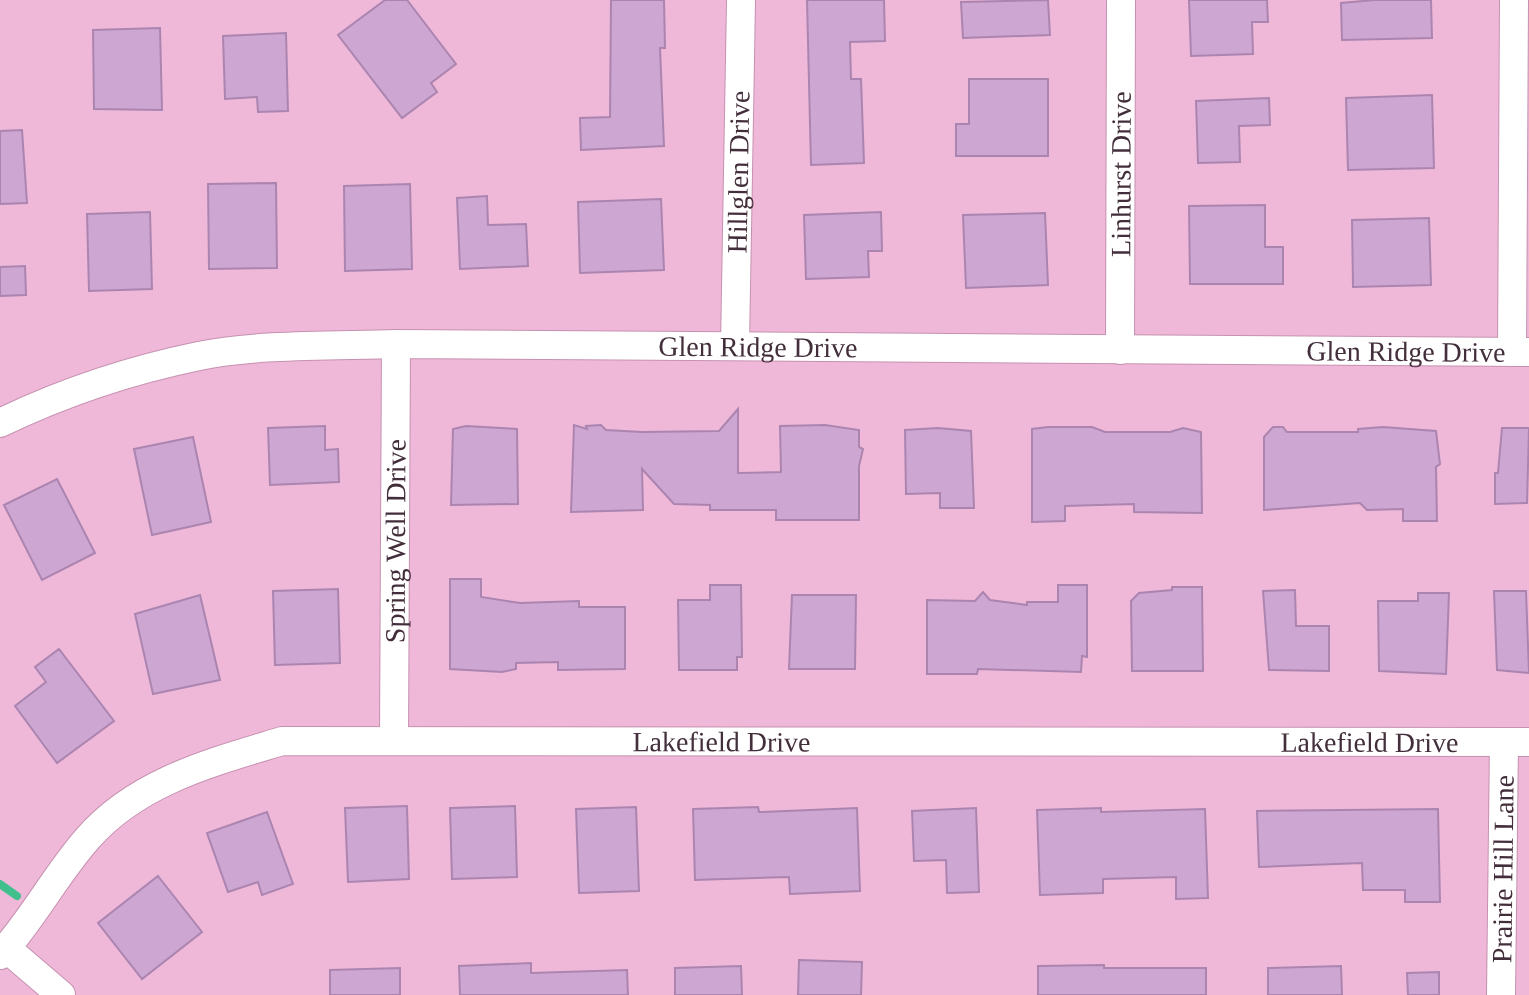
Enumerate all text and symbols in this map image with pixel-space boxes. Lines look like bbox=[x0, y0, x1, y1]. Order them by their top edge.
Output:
street label: Hillglen Drive bbox=[721, 90, 755, 254]
street label: Linhurst Drive bbox=[1105, 91, 1136, 257]
street label: Glen Ridge Drive bbox=[658, 330, 858, 363]
street label: Glen Ridge Drive bbox=[1306, 335, 1506, 367]
street label: Spring Well Drive bbox=[379, 439, 411, 643]
street label: Lakefield Drive bbox=[632, 726, 811, 757]
street label: Lakefield Drive bbox=[1280, 726, 1459, 757]
street label: Prairie Hill Lane bbox=[1486, 775, 1519, 963]

